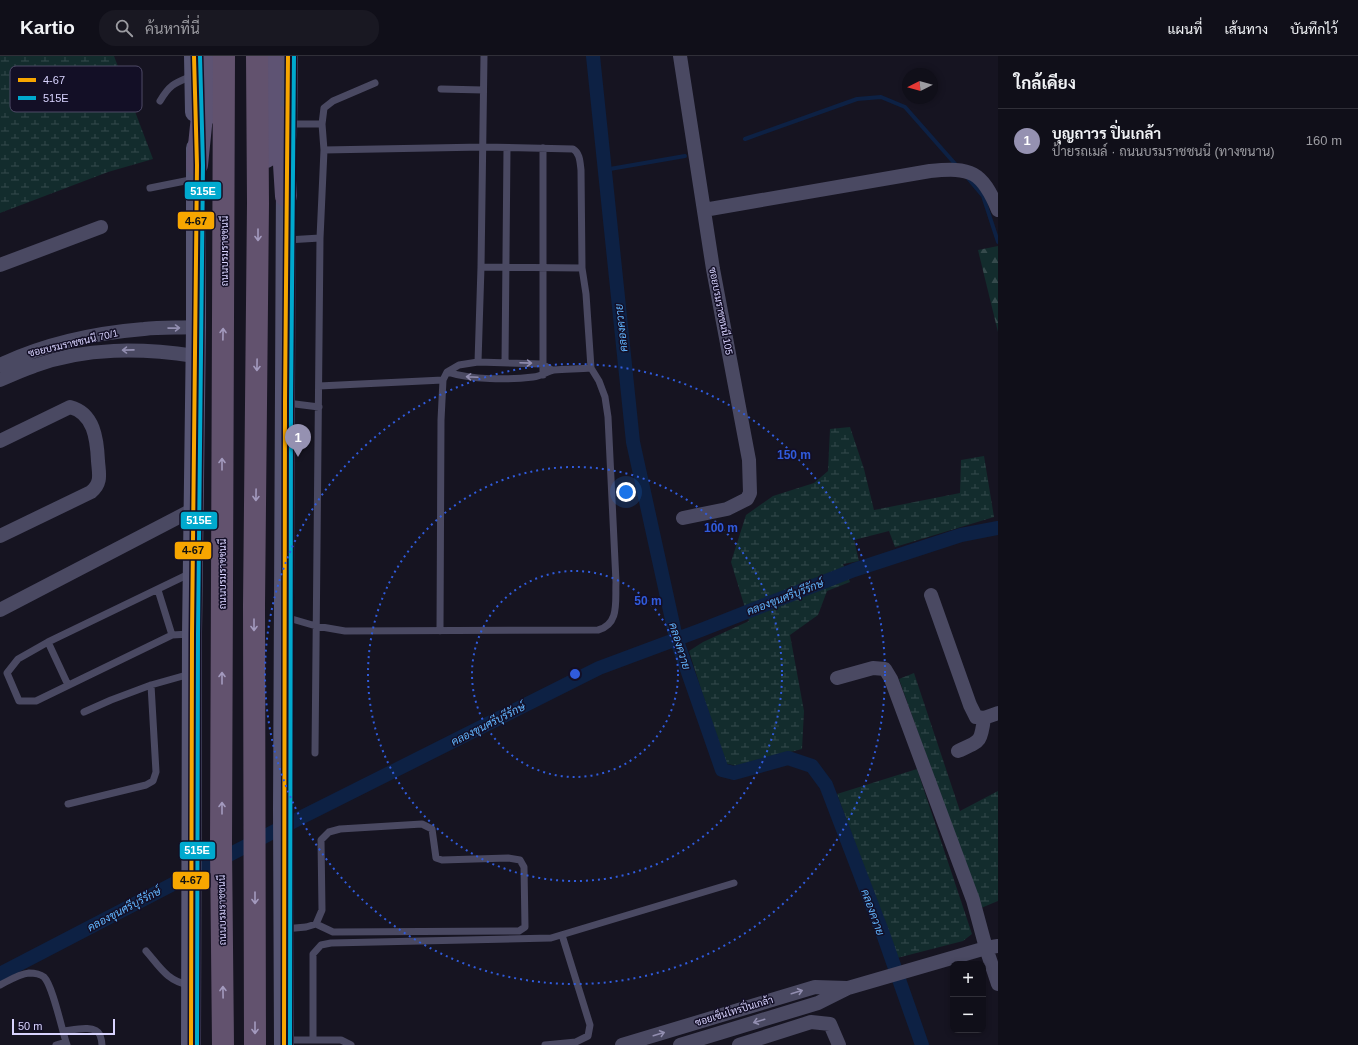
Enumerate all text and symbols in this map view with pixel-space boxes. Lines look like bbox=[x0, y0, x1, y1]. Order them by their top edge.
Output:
search box bbox=[99, 10, 379, 46]
text: Kartio bbox=[20, 17, 75, 38]
icon: search bbox=[113, 17, 135, 39]
text: ค้นหาที่นี่ bbox=[145, 20, 200, 37]
text: แผนที่ bbox=[1167, 21, 1202, 37]
text: เส้นทาง bbox=[1224, 21, 1268, 37]
text: บันทึกไว้ bbox=[1290, 21, 1338, 37]
legend bbox=[10, 66, 142, 112]
north arrow bbox=[902, 68, 938, 104]
text: 4-67 bbox=[43, 74, 65, 86]
text: ใกล้เคียง bbox=[1014, 74, 1076, 93]
text: 515E bbox=[43, 92, 69, 104]
text: บุญถาวร ปิ่นเกล้า bbox=[1052, 125, 1161, 142]
text: 1 bbox=[1023, 133, 1031, 148]
text: 160 m bbox=[1306, 133, 1342, 148]
text: ป้ายรถเมล์ · ถนนบรมราชชนนี (ทางขนาน) bbox=[1052, 144, 1275, 159]
line badge: 515E bbox=[184, 181, 222, 200]
text: 515E bbox=[190, 185, 216, 197]
line badge: 4-67 bbox=[177, 211, 215, 230]
text: 4-67 bbox=[185, 215, 207, 227]
street label: ถนนบรมราชชนนี bbox=[218, 216, 230, 286]
one-way arrow bbox=[254, 228, 262, 241]
street label: ซอยบรมราชชนนี 105 bbox=[707, 266, 736, 356]
water label: คลองควาย bbox=[612, 303, 629, 353]
one-way arrow bbox=[167, 324, 180, 332]
street label: ซอยบรมราชชนนี 70/1 bbox=[27, 326, 119, 359]
one-way arrow bbox=[219, 328, 227, 341]
one-way arrow bbox=[122, 346, 135, 354]
one-way arrow bbox=[253, 358, 261, 371]
one-way arrow bbox=[519, 360, 532, 367]
one-way arrow bbox=[466, 374, 479, 381]
pin: 1 bbox=[285, 424, 311, 457]
text: 150 m bbox=[777, 448, 811, 462]
one-way arrow bbox=[218, 458, 226, 471]
your location bbox=[616, 482, 636, 502]
one-way arrow bbox=[252, 488, 260, 501]
line badge: 515E bbox=[180, 511, 218, 530]
text: 515E bbox=[186, 514, 212, 526]
text: 100 m bbox=[704, 521, 738, 535]
street label: ถนนบรมราชชนนี bbox=[216, 539, 228, 609]
line badge: 4-67 bbox=[174, 541, 212, 560]
text: 4-67 bbox=[182, 544, 204, 556]
water label: คลองขุนศรีบุรีรักษ์ bbox=[744, 574, 828, 620]
text: 50 m bbox=[634, 594, 662, 608]
one-way arrow bbox=[250, 618, 258, 631]
water label: คลองควาย bbox=[667, 621, 693, 672]
centre of rings bbox=[568, 667, 582, 681]
one-way arrow bbox=[218, 672, 226, 685]
water label: คลองขุนศรีบุรีรักษ์ bbox=[448, 698, 530, 751]
one-way arrow bbox=[218, 802, 225, 815]
line badge: 515E bbox=[179, 841, 216, 860]
text: 515E bbox=[184, 844, 210, 856]
line badge: 4-67 bbox=[172, 871, 210, 890]
text: 4-67 bbox=[180, 874, 202, 886]
street label: ถนนบรมราชชนนี bbox=[215, 875, 228, 945]
water label: คลองขุนศรีบุรีรักษ์ bbox=[84, 882, 166, 936]
water label: คลองควาย bbox=[859, 887, 887, 937]
one-way arrow bbox=[251, 891, 259, 904]
map controls bbox=[950, 961, 986, 1033]
button: + bbox=[950, 961, 986, 997]
one-way arrow bbox=[219, 986, 227, 999]
one-way arrow bbox=[790, 988, 803, 995]
street label: ซอยเซ็นโทรปิ่นเกล้า bbox=[693, 991, 774, 1028]
button: − bbox=[950, 997, 986, 1033]
scale bar bbox=[12, 1017, 115, 1036]
one-way arrow bbox=[753, 1018, 766, 1025]
text: 50 m bbox=[18, 1020, 42, 1032]
one-way arrow bbox=[251, 1021, 259, 1034]
one-way arrow bbox=[652, 1030, 665, 1037]

